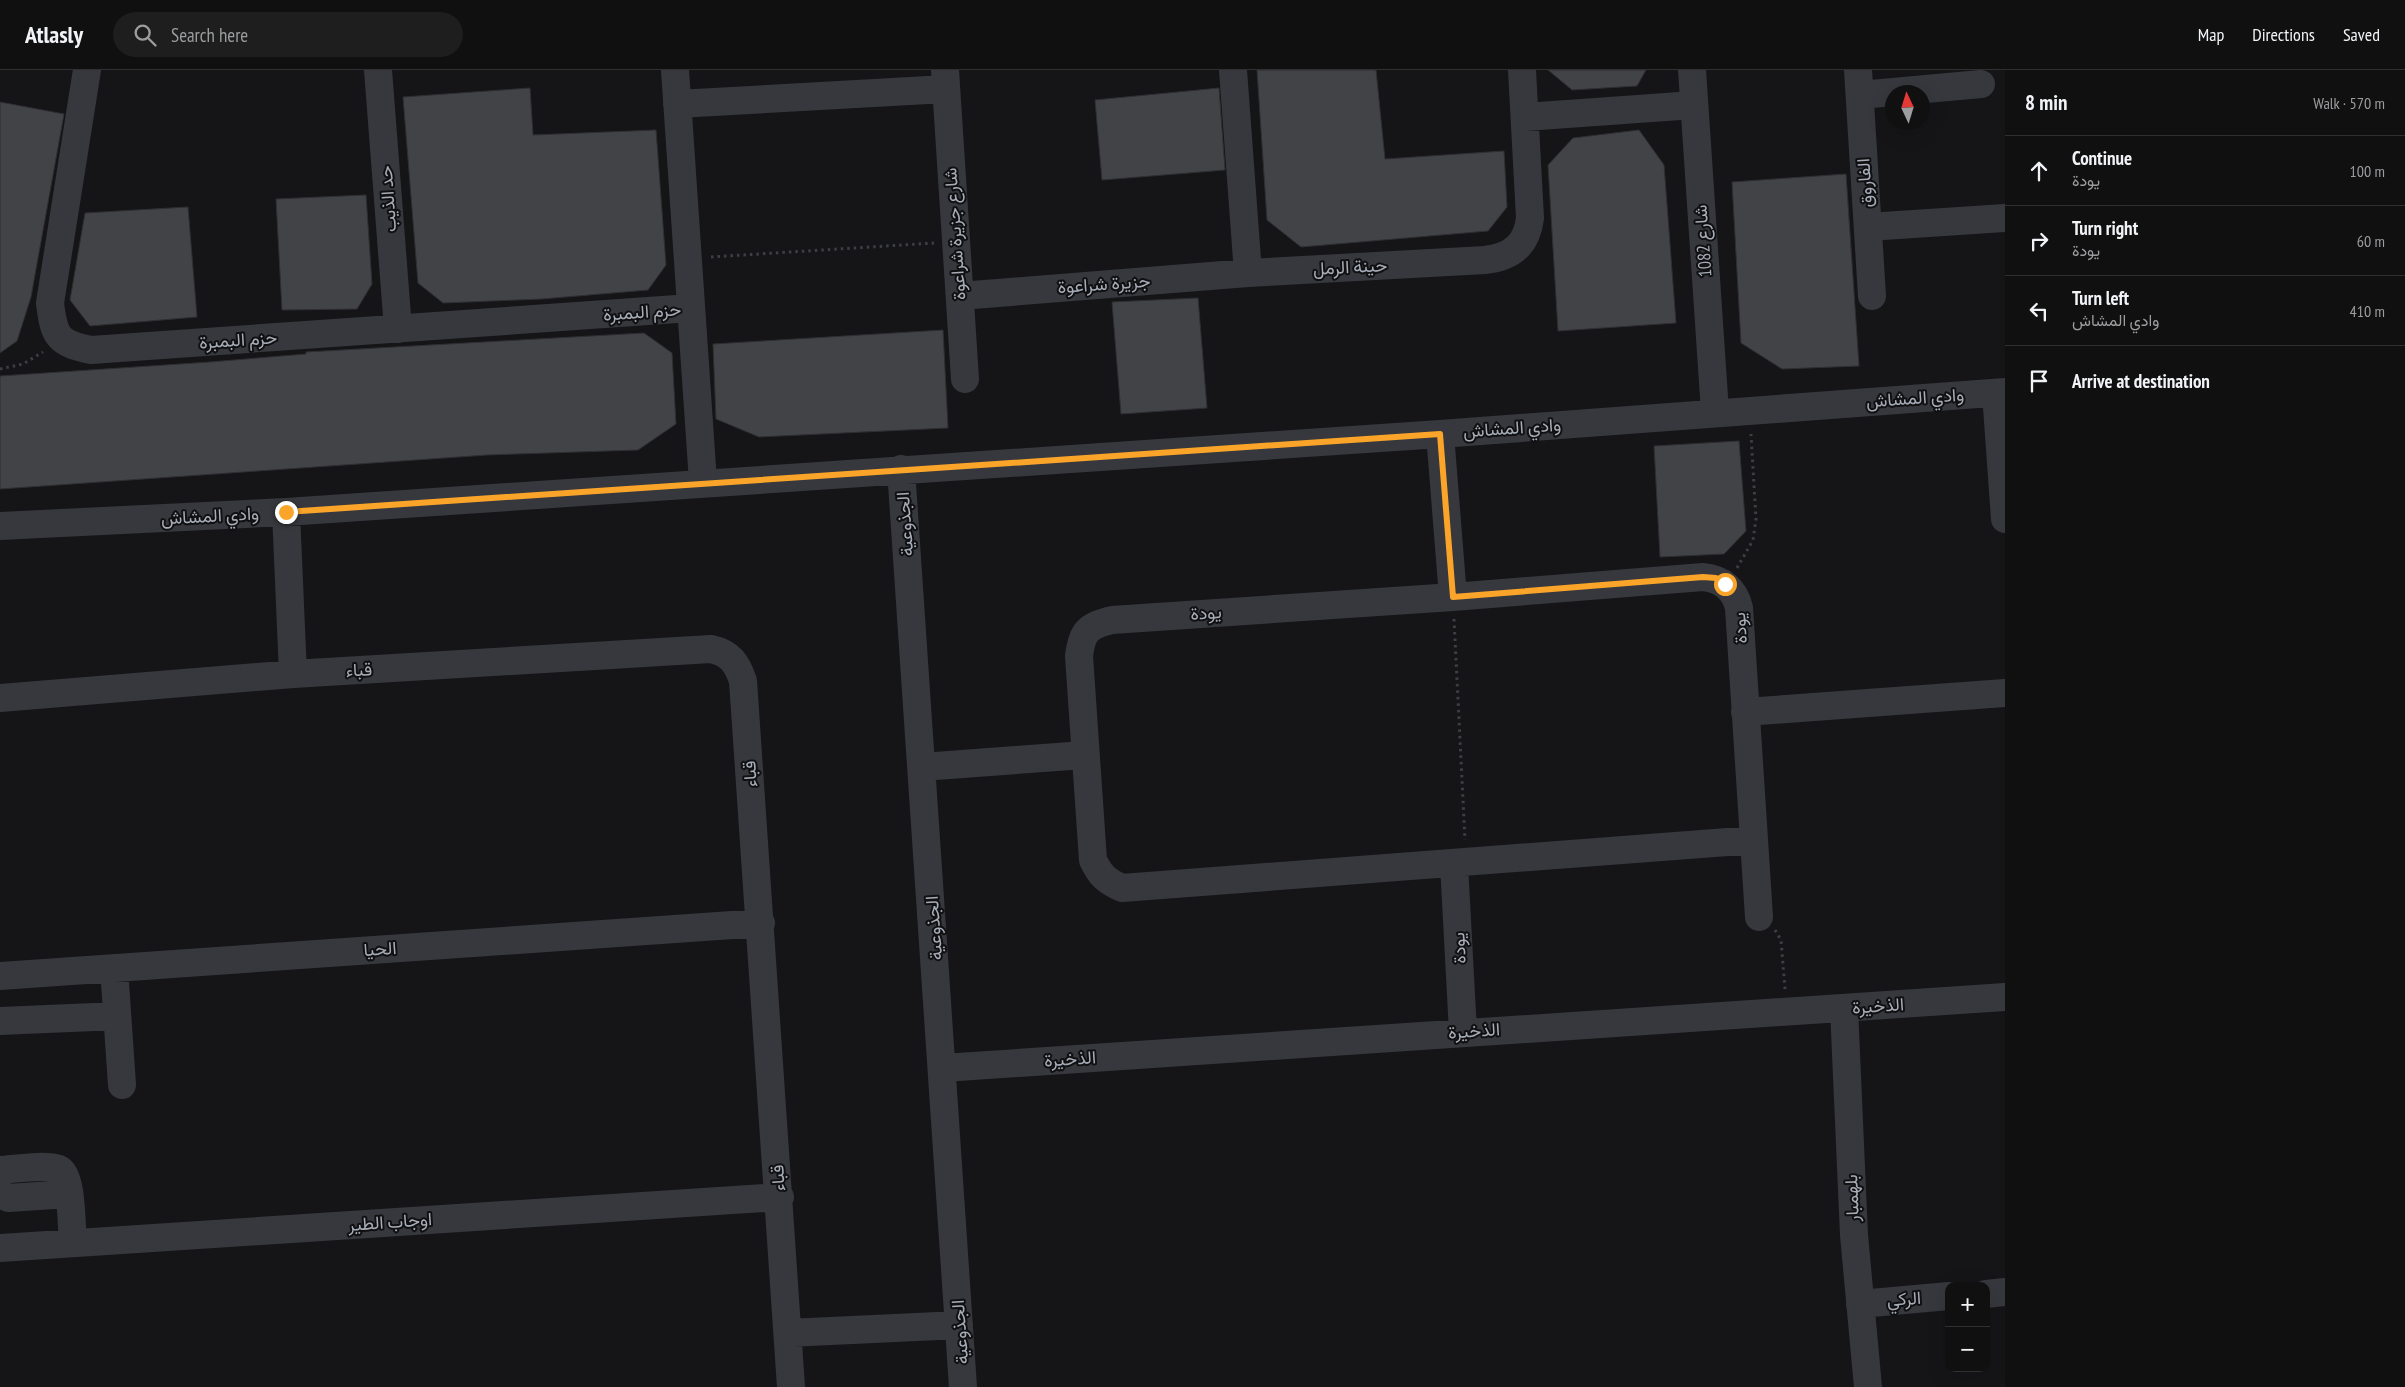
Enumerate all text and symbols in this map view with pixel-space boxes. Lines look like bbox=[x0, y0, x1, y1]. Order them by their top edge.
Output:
search box bbox=[113, 12, 463, 57]
text: Atlasly bbox=[25, 19, 83, 50]
icon: search bbox=[131, 21, 159, 49]
text: Search here bbox=[171, 23, 248, 47]
text: Map bbox=[2198, 23, 2224, 46]
text: Directions bbox=[2252, 23, 2315, 46]
text: Saved bbox=[2343, 23, 2380, 46]
north arrow bbox=[1885, 85, 1930, 130]
text: 8 min bbox=[2025, 89, 2067, 116]
text: Walk · 570 m bbox=[2313, 93, 2385, 113]
text: Continue bbox=[2072, 146, 2132, 170]
icon: ahead bbox=[2025, 157, 2053, 185]
street label: الفاروق bbox=[1851, 158, 1878, 208]
text: 100 m bbox=[2350, 161, 2385, 181]
street label: حد الذيب bbox=[374, 165, 401, 233]
street label: شارع جزيرة شراعوة bbox=[938, 167, 972, 301]
text: يودة bbox=[2072, 170, 2100, 190]
street label: شارع 1082 bbox=[1689, 204, 1717, 278]
text: Turn right bbox=[2072, 216, 2138, 240]
icon: right bbox=[2025, 227, 2053, 255]
text: 60 m bbox=[2357, 231, 2385, 251]
text: يودة bbox=[2072, 240, 2100, 260]
street label: حينة الرمل bbox=[1312, 253, 1388, 280]
street label: جزيرة شراعوة bbox=[1057, 269, 1151, 298]
text: Turn left bbox=[2072, 286, 2129, 310]
street label: حزم البمبرة bbox=[602, 297, 682, 327]
icon: left bbox=[2025, 297, 2053, 325]
text: 410 m bbox=[2350, 301, 2385, 321]
text: وادي المشاش bbox=[2072, 310, 2159, 330]
street label: حزم البمبرة bbox=[198, 325, 278, 355]
icon: arrive bbox=[2025, 367, 2053, 395]
text: Arrive at destination bbox=[2072, 369, 2210, 393]
street label: وادي المشاش bbox=[1865, 383, 1965, 416]
street label: وادي المشاش bbox=[1462, 413, 1562, 446]
street label: الجذوعية bbox=[891, 491, 918, 557]
street label: وادي المشاش bbox=[160, 501, 260, 534]
route end bbox=[275, 501, 298, 524]
route start bbox=[1714, 573, 1737, 596]
street label: يودة bbox=[1189, 600, 1223, 625]
street label: يودة bbox=[1727, 611, 1752, 645]
street label: قباء bbox=[345, 657, 373, 682]
street label: قباء bbox=[737, 760, 762, 788]
street label: الجذوعية bbox=[920, 895, 947, 961]
street label: يودة bbox=[1446, 932, 1471, 964]
street label: الحيا bbox=[363, 936, 397, 961]
street label: الذخيرة bbox=[1851, 992, 1905, 1019]
street label: الذخيرة bbox=[1447, 1017, 1501, 1044]
street label: الذخيرة bbox=[1043, 1045, 1097, 1072]
street label: قباء bbox=[765, 1164, 790, 1192]
street label: بلهمبار bbox=[1839, 1174, 1864, 1223]
street label: اوجاب الطير bbox=[346, 1207, 433, 1236]
map controls bbox=[1945, 1282, 1990, 1372]
button: + bbox=[1945, 1282, 1990, 1327]
street label: الركي bbox=[1886, 1286, 1922, 1315]
street label: الجذوعية bbox=[946, 1299, 973, 1365]
button: − bbox=[1945, 1327, 1990, 1372]

